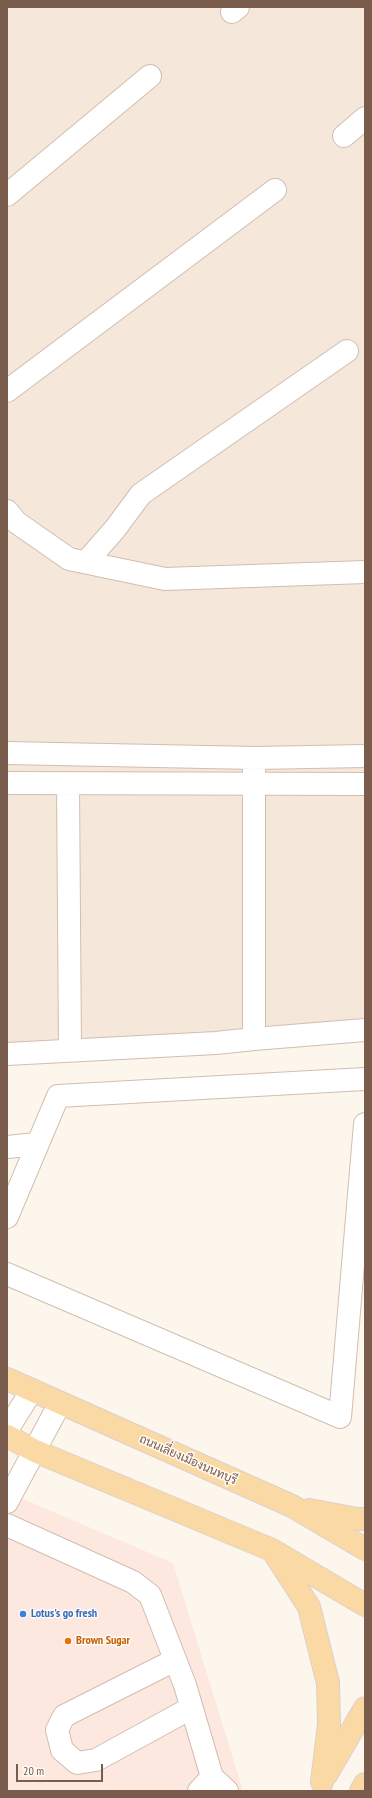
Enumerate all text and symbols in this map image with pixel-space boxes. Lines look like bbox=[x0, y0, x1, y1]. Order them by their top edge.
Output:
street label: ถนนเลี่ยงเมืองนนทบุรี bbox=[137, 1432, 239, 1488]
place label: Lotus's go fresh bbox=[31, 1607, 97, 1621]
marker: Lotus's go fresh bbox=[18, 1609, 28, 1619]
place label: Brown Sugar bbox=[76, 1634, 130, 1648]
marker: Brown Sugar bbox=[63, 1636, 73, 1646]
scale bar bbox=[18, 1756, 105, 1782]
text: 20 m bbox=[23, 1763, 44, 1778]

